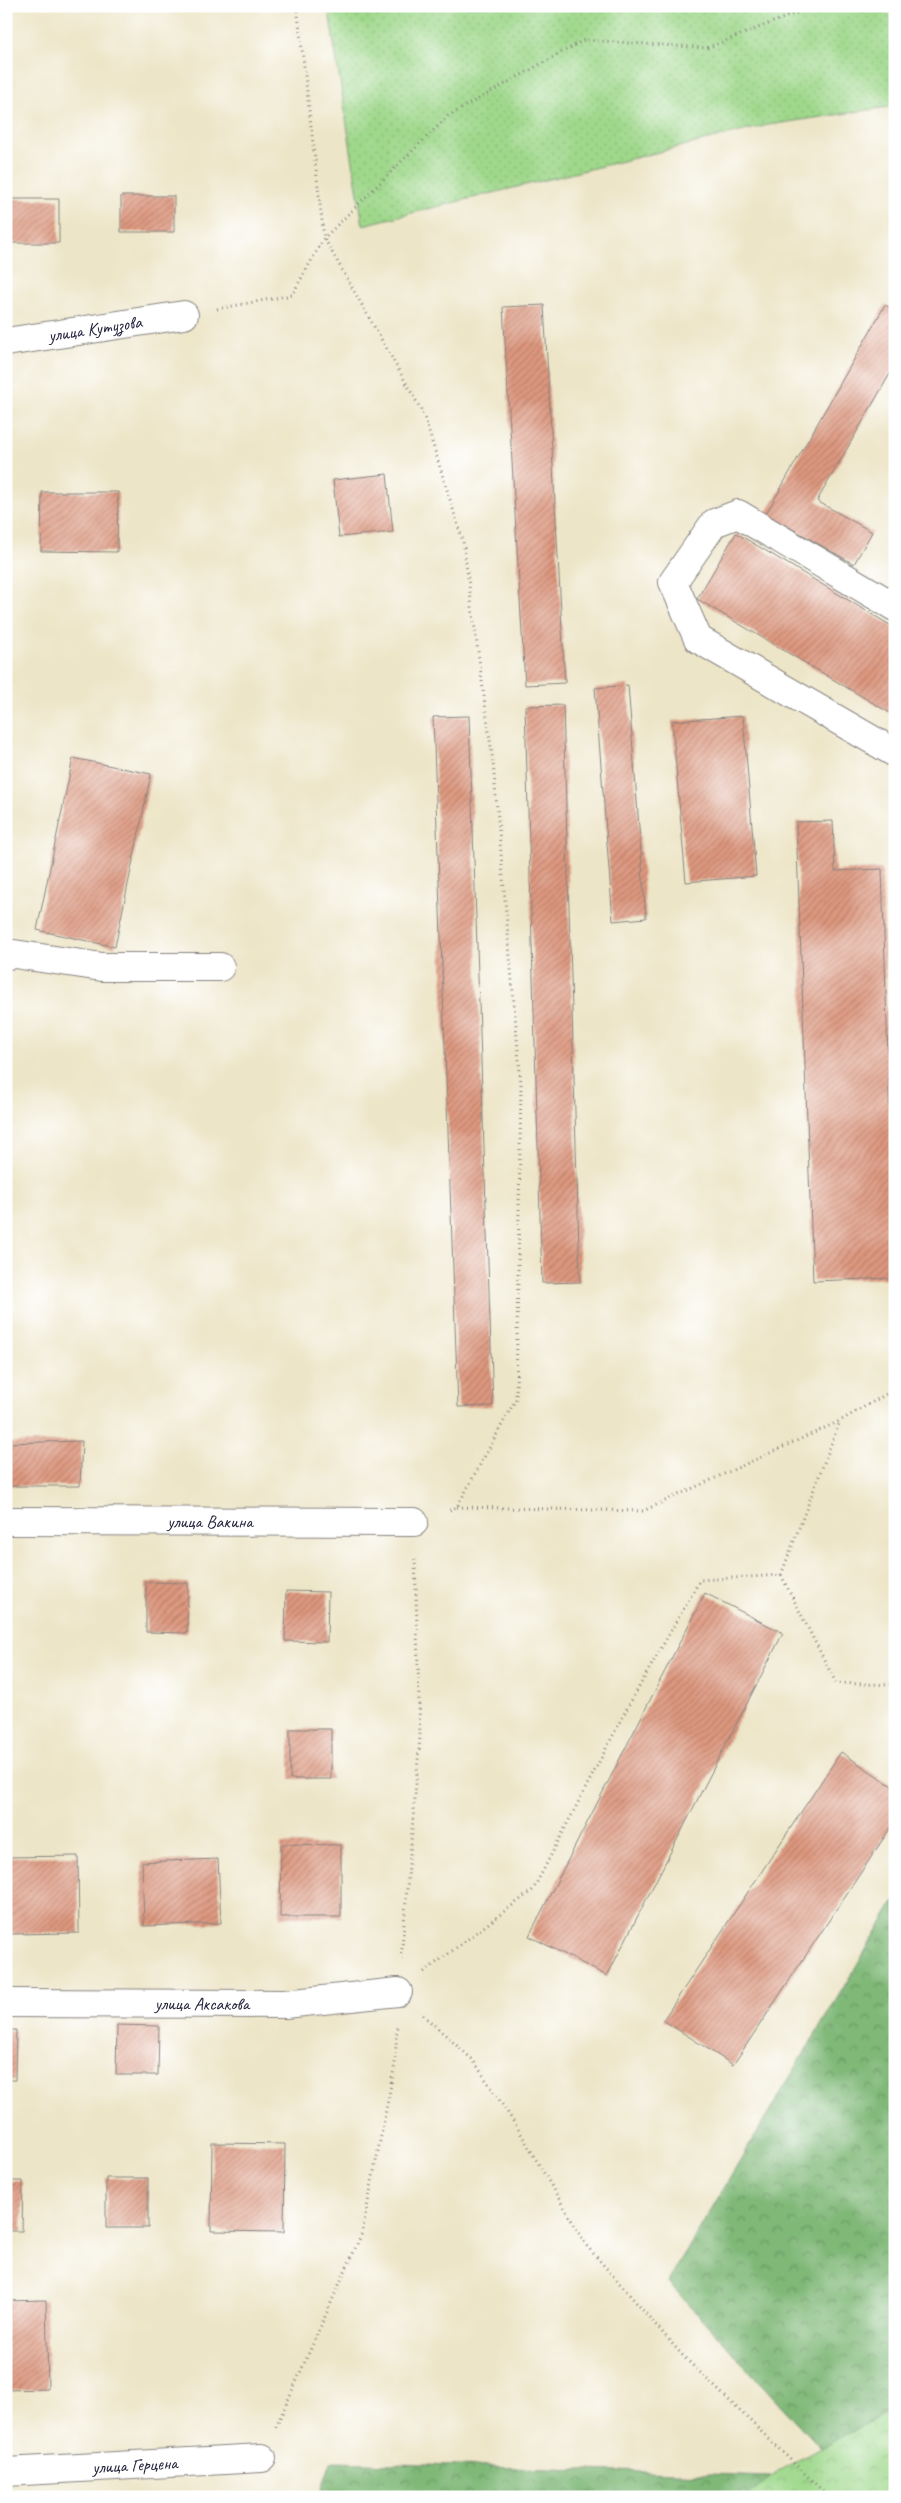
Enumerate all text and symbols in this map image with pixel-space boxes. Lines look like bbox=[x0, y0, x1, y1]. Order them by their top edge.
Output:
street label: улица Кутузова bbox=[46, 310, 144, 347]
street label: улица Вакина bbox=[166, 1510, 254, 1533]
street label: улица Аксакова bbox=[154, 1993, 251, 2015]
street label: улица Герцена bbox=[91, 2452, 180, 2478]

